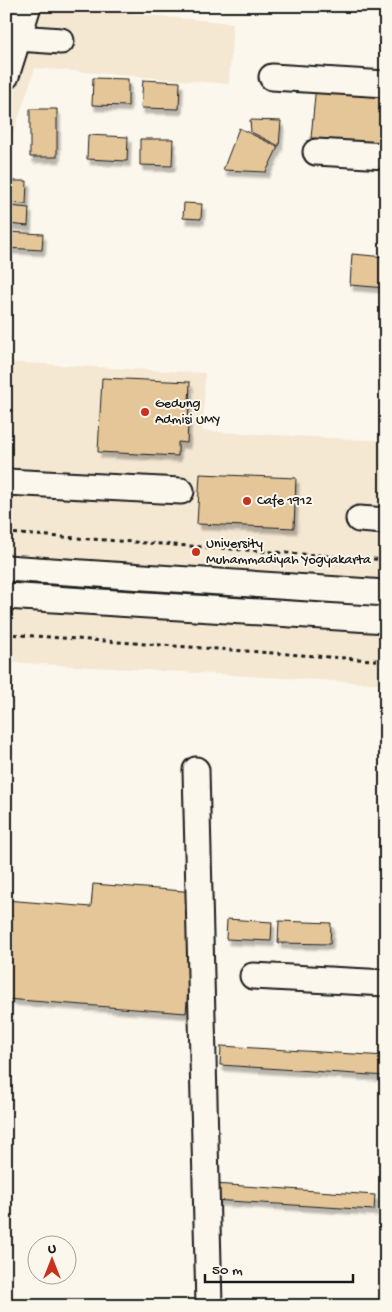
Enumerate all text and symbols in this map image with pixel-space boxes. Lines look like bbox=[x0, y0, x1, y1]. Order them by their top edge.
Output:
place label: Gedung Admisi UMY bbox=[155, 396, 220, 429]
marker: Gedung Admisi UMY bbox=[139, 406, 151, 418]
place label: Cafe 1912 bbox=[257, 493, 313, 510]
marker: Cafe 1912 bbox=[241, 495, 253, 507]
place label: University Muhammadiyah Yogyakarta bbox=[206, 536, 372, 569]
marker: University Muhammadiyah Yogyakarta bbox=[190, 546, 202, 558]
north arrow bbox=[28, 1234, 78, 1284]
text: U bbox=[48, 1241, 56, 1258]
scale bar bbox=[205, 1252, 352, 1284]
text: 50 m bbox=[212, 1262, 243, 1280]

